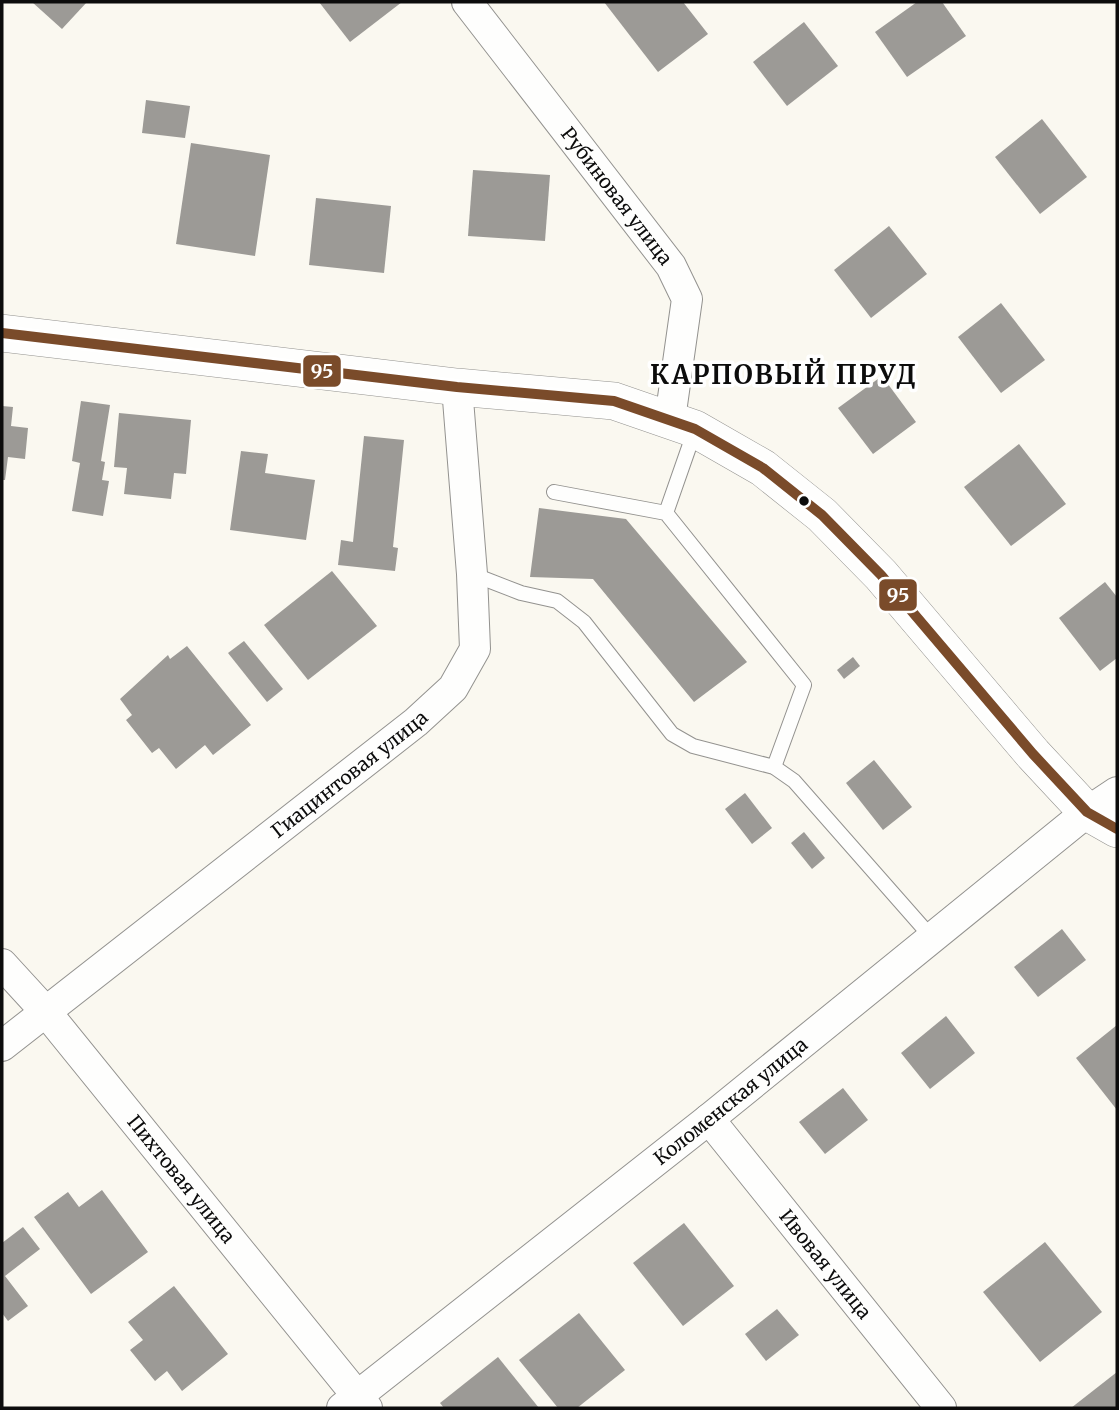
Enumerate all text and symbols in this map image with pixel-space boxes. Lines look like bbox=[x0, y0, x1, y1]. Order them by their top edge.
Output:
street label: Рубиновая улица bbox=[556, 122, 678, 270]
line badge: 95 bbox=[302, 354, 342, 388]
district label: КАРПОВЫЙ ПРУД bbox=[650, 358, 918, 391]
text: 95 bbox=[311, 359, 333, 383]
unlabelled marker bbox=[797, 494, 811, 508]
line badge: 95 bbox=[878, 578, 918, 612]
text: 95 bbox=[887, 583, 909, 607]
street label: Гиацинтовая улица bbox=[266, 705, 433, 843]
street label: Коломенская улица bbox=[649, 1032, 812, 1170]
street label: Пихтовая улица bbox=[122, 1110, 240, 1248]
street label: Ивовая улица bbox=[774, 1204, 877, 1324]

